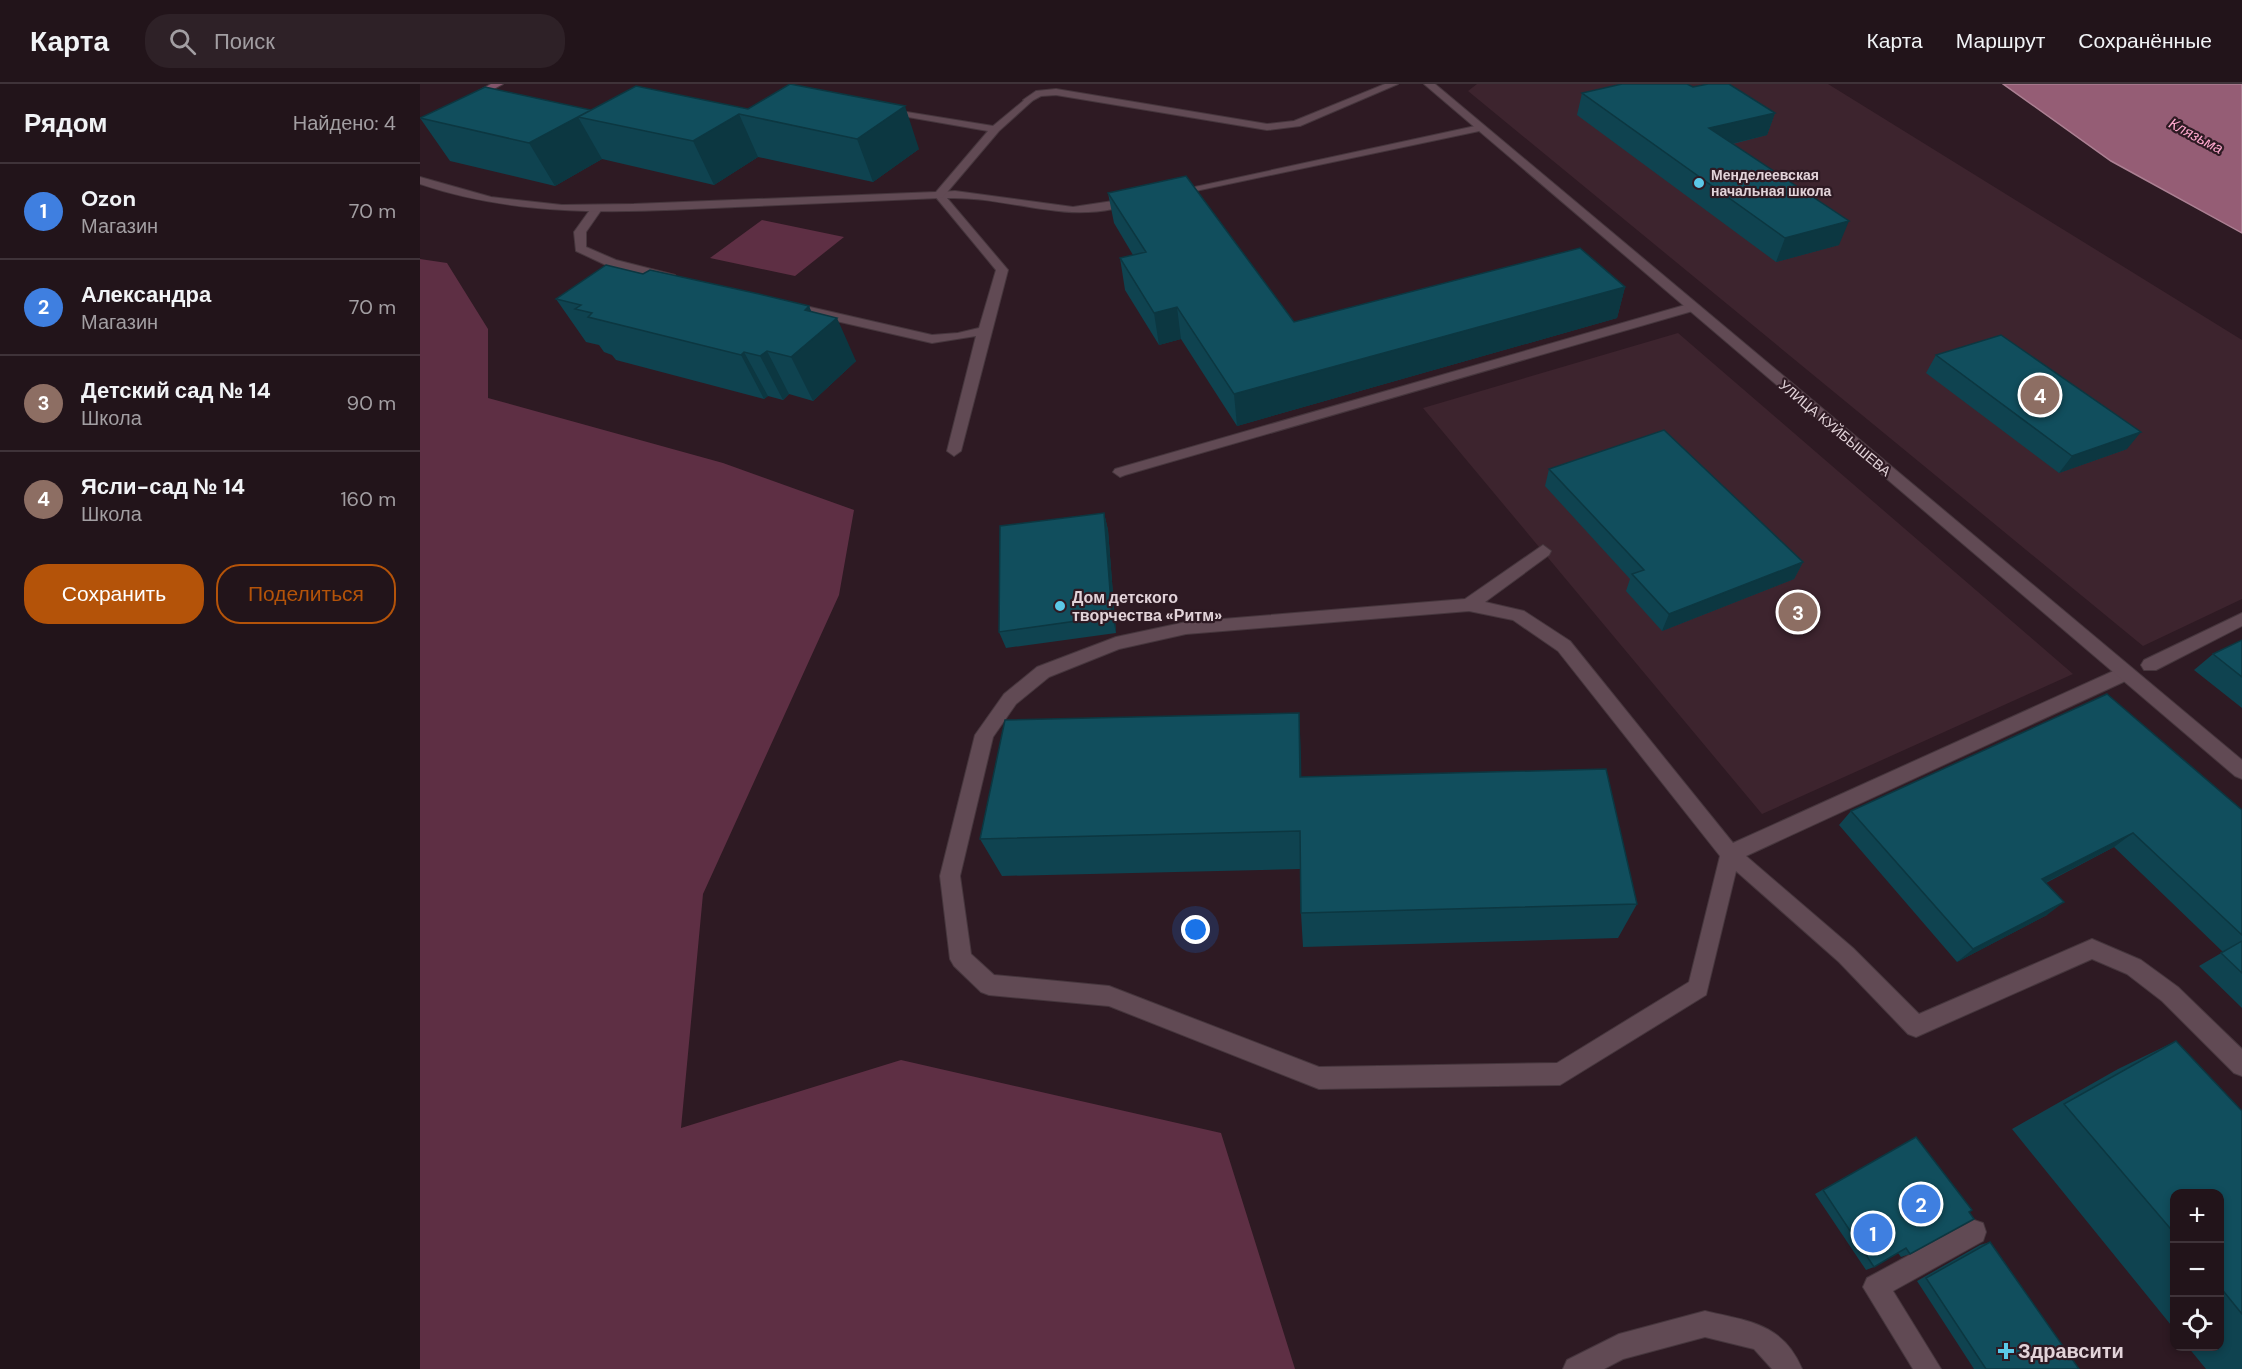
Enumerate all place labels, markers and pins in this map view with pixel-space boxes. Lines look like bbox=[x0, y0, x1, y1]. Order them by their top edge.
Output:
place label: Менделеевская начальная школа bbox=[1711, 166, 1832, 200]
marker: Менделеевская начальная школа bbox=[1692, 176, 1706, 190]
pin: 4 bbox=[2020, 372, 2060, 418]
place label: Дом детского творчества «Ритм» bbox=[1072, 587, 1222, 626]
pin: 3 bbox=[1778, 590, 1818, 634]
marker: Дом детского творчества «Ритм» bbox=[1053, 599, 1067, 613]
pin: 2 bbox=[1902, 1182, 1940, 1226]
pin: 1 bbox=[1854, 1210, 1892, 1256]
place label: Здравсити bbox=[2018, 1338, 2124, 1364]
marker: Здравсити bbox=[1999, 1344, 2013, 1358]

